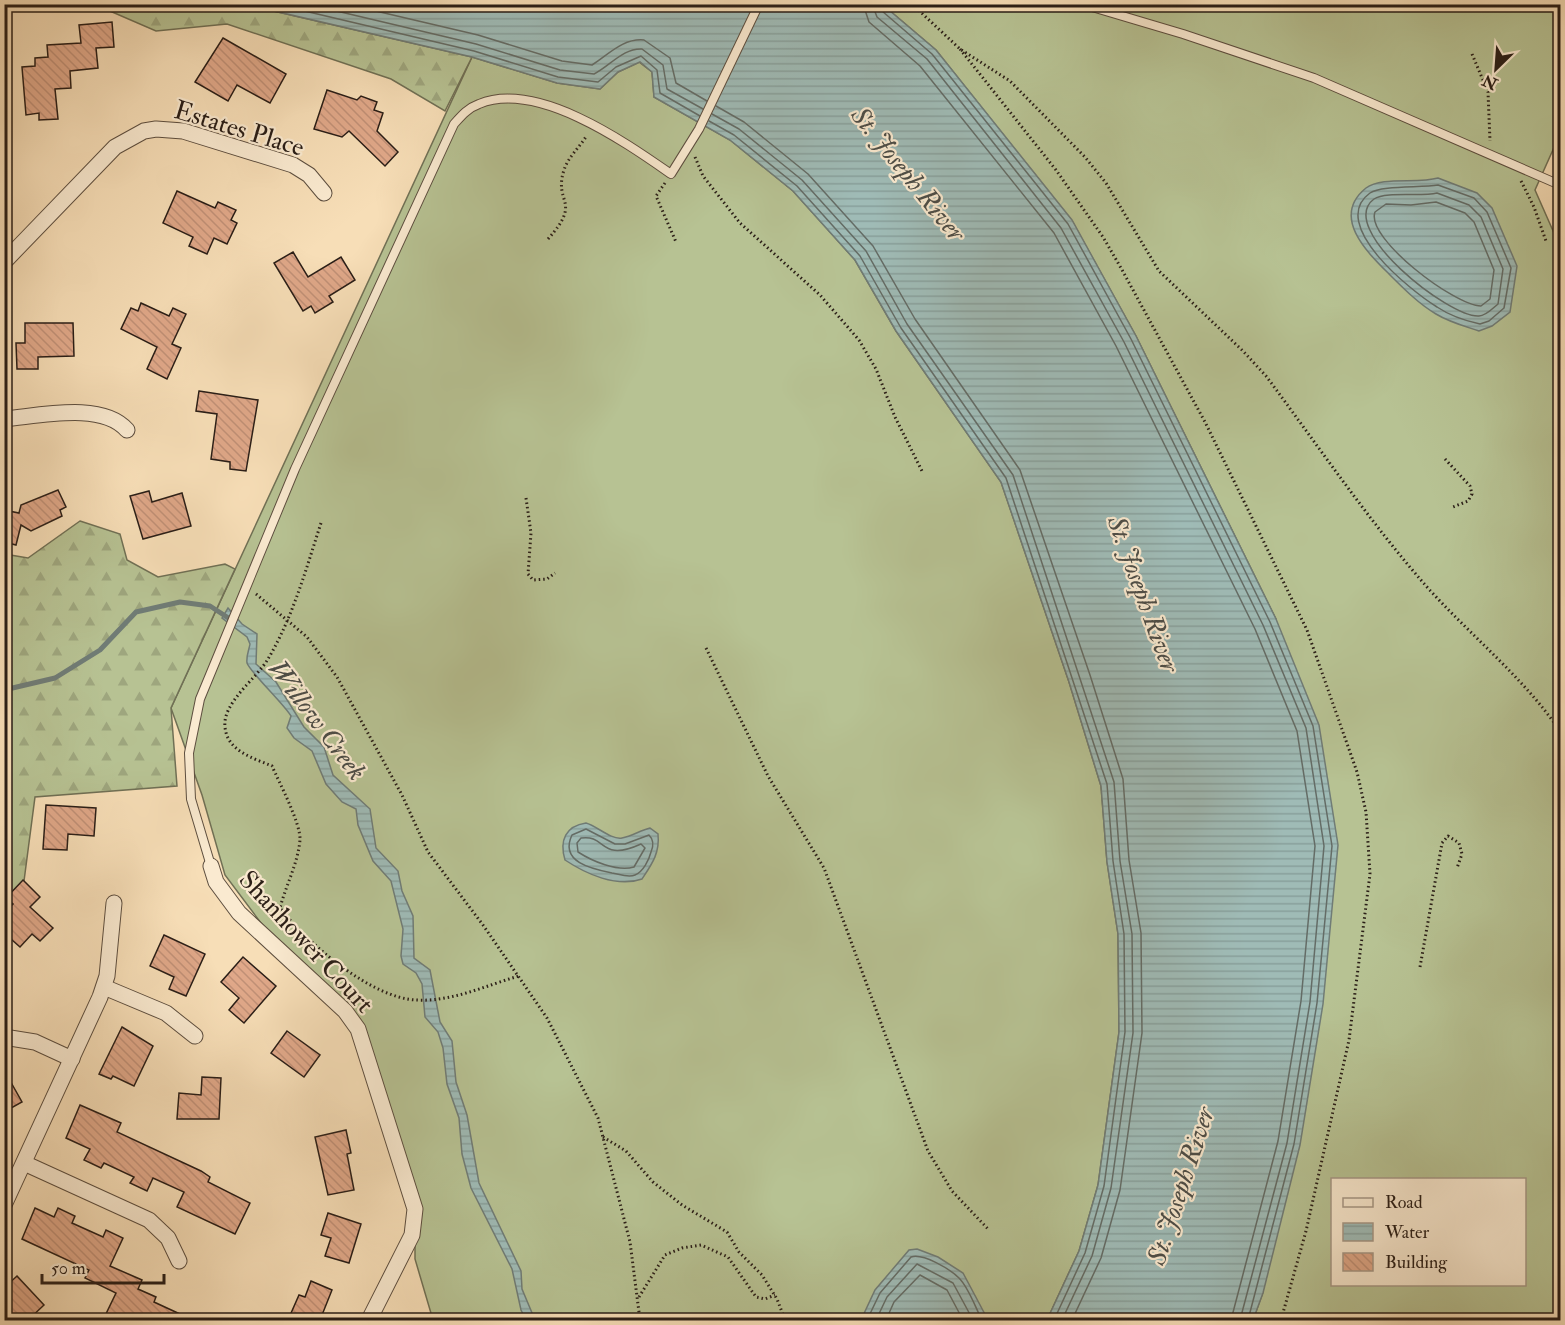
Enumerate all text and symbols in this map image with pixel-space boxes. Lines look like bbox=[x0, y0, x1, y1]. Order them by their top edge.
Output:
north arrow bbox=[1466, 39, 1526, 99]
text: N bbox=[1479, 69, 1502, 94]
street label: Estates Place bbox=[170, 94, 308, 164]
water label: St. Joseph River bbox=[843, 99, 974, 250]
water label: St. Joseph River bbox=[1099, 510, 1187, 678]
water label: Willow Creek bbox=[261, 653, 373, 787]
street label: Shanhower Court bbox=[232, 864, 380, 1020]
water label: St. Joseph River bbox=[1140, 1101, 1223, 1270]
legend bbox=[1331, 1178, 1526, 1286]
text: Road bbox=[1385, 1191, 1423, 1214]
text: Water bbox=[1384, 1221, 1429, 1244]
scale bar bbox=[42, 1247, 164, 1285]
text: Building bbox=[1385, 1251, 1448, 1274]
text: 50 m bbox=[51, 1257, 86, 1280]

